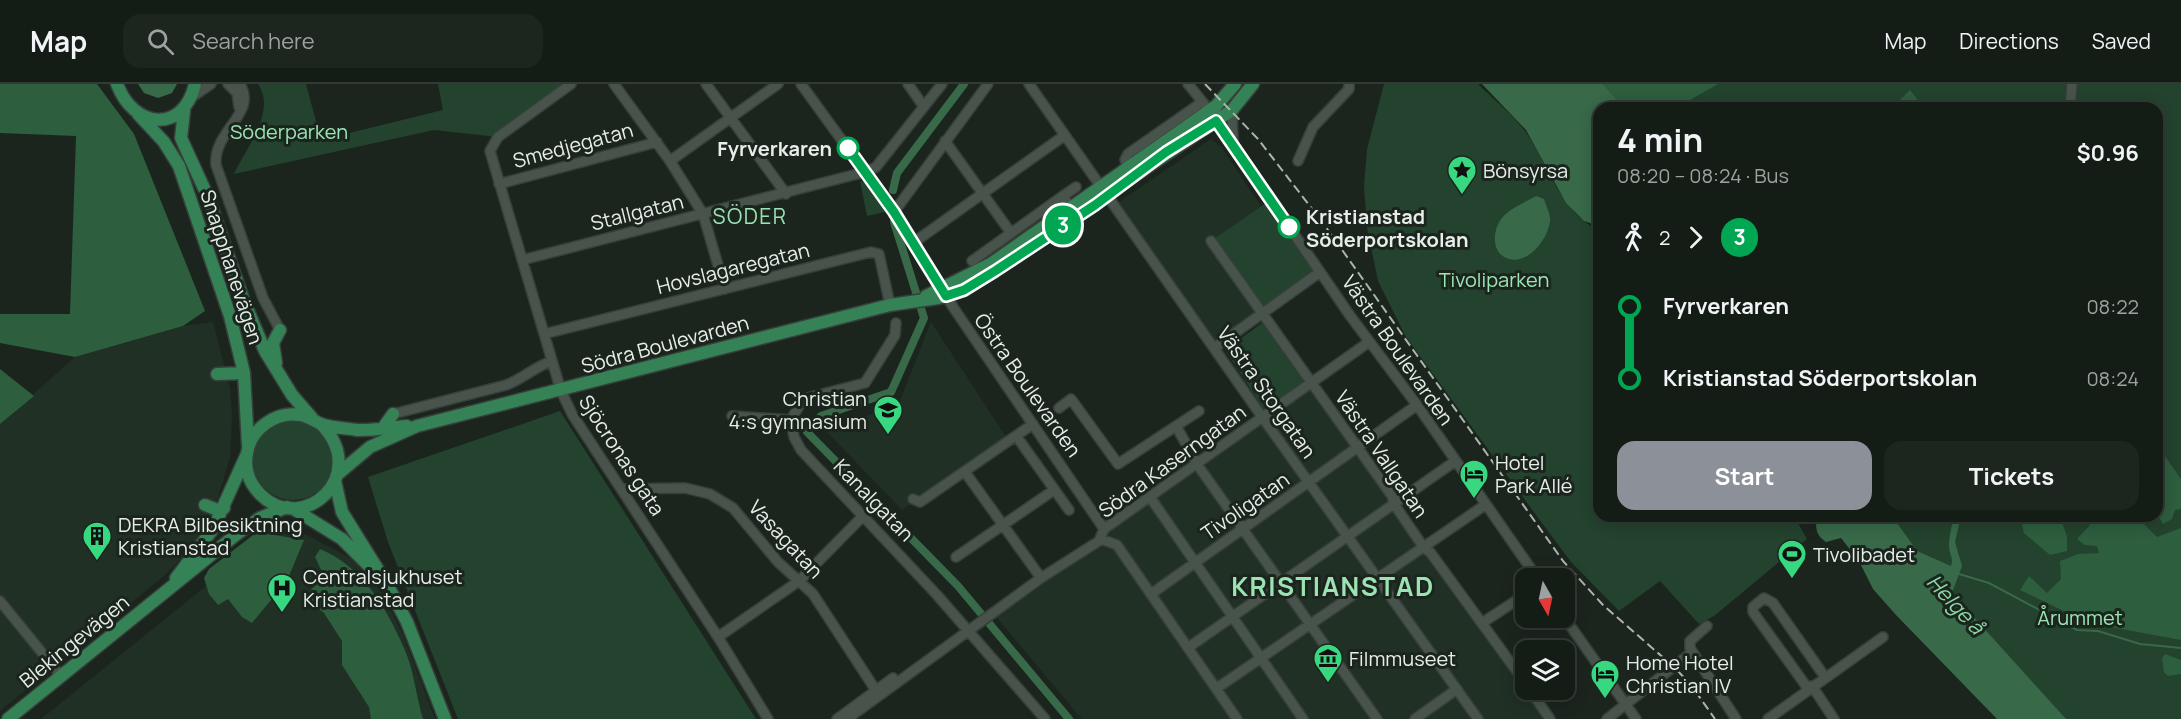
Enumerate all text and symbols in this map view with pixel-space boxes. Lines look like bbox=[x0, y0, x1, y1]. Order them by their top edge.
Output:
search box bbox=[123, 14, 543, 68]
text: Map bbox=[30, 22, 87, 60]
icon: search bbox=[144, 25, 177, 58]
text: Search here bbox=[192, 26, 315, 56]
text: Map bbox=[1885, 27, 1926, 55]
text: Directions bbox=[1959, 27, 2059, 55]
text: Saved bbox=[2092, 27, 2151, 55]
street label: Smedjegatan bbox=[510, 116, 636, 174]
text: 4 min bbox=[1617, 117, 1703, 162]
park label: Söderparken bbox=[230, 118, 348, 145]
place label: Fyrverkaren bbox=[717, 135, 832, 162]
marker: Fyrverkaren bbox=[837, 137, 859, 159]
text: $0.96 bbox=[2077, 138, 2139, 168]
place icon: Bönsyrsa bbox=[1446, 154, 1478, 196]
place label: Bönsyrsa bbox=[1483, 157, 1568, 184]
text: 08:20 – 08:24 · Bus bbox=[1617, 162, 1789, 189]
street label: Snapphanevägen bbox=[194, 186, 270, 348]
street label: Stallgatan bbox=[588, 187, 686, 237]
district label: SÖDER bbox=[713, 202, 787, 230]
place label: Kristianstad Söderportskolan bbox=[1306, 203, 1469, 253]
line badge: 3 bbox=[1044, 206, 1082, 244]
text: 3 bbox=[1057, 211, 1069, 239]
marker: Kristianstad Söderportskolan bbox=[1278, 216, 1300, 238]
icon: walk bbox=[1617, 221, 1650, 254]
icon: forward bbox=[1679, 221, 1712, 254]
text: 3 bbox=[1733, 223, 1746, 251]
text: 2 bbox=[1659, 224, 1670, 251]
street label: Hovslagaregatan bbox=[654, 236, 812, 300]
park label: Tivoliparken bbox=[1439, 266, 1549, 293]
street label: Västra Boulevarden bbox=[1336, 270, 1460, 430]
text: Fyrverkaren bbox=[1663, 291, 1789, 321]
text: 08:22 bbox=[2086, 293, 2139, 320]
street label: Östra Boulevarden bbox=[968, 308, 1088, 462]
street label: Södra Boulevarden bbox=[578, 309, 752, 379]
street label: Västra Storgatan bbox=[1211, 321, 1323, 463]
text: Kristianstad Söderportskolan bbox=[1663, 363, 1977, 393]
text: 08:24 bbox=[2086, 365, 2139, 392]
place label: Christian 4:s gymnasium bbox=[728, 385, 867, 435]
street label: Västra Vallgatan bbox=[1329, 385, 1435, 523]
street label: Sjöcronas gata bbox=[573, 390, 671, 520]
school or university icon: Christian 4:s gymnasium bbox=[872, 394, 904, 436]
street label: Södra Kaserngatan bbox=[1093, 398, 1251, 524]
button: Start bbox=[1617, 441, 1872, 510]
button: Tickets bbox=[1884, 441, 2139, 510]
place label: Hotel Park Allé bbox=[1495, 449, 1573, 499]
street label: Kanalgatan bbox=[828, 453, 920, 547]
hotel icon: Hotel Park Allé bbox=[1458, 458, 1490, 500]
street label: Tivoligatan bbox=[1196, 466, 1294, 546]
street label: Vasagatan bbox=[743, 494, 829, 584]
place label: DEKRA Bilbesiktning Kristianstad bbox=[118, 511, 302, 561]
building icon: DEKRA Bilbesiktning Kristianstad bbox=[81, 520, 113, 562]
sports icon: Tivolibadet bbox=[1776, 538, 1808, 580]
place label: Tivolibadet bbox=[1813, 541, 1915, 568]
place label: Centralsjukhuset Kristianstad bbox=[303, 563, 462, 613]
district label: KRISTIANSTAD bbox=[1231, 568, 1435, 604]
north arrow bbox=[1515, 568, 1575, 628]
map controls bbox=[1515, 568, 1575, 700]
water label: Helge å bbox=[1921, 568, 1992, 641]
hospital icon: Centralsjukhuset Kristianstad bbox=[266, 572, 298, 614]
street label: Blekingevägen bbox=[13, 588, 135, 694]
park label: Årummet bbox=[2037, 604, 2123, 631]
button: layers bbox=[1515, 640, 1575, 700]
museum icon: Filmmuseet bbox=[1312, 642, 1344, 684]
place label: Filmmuseet bbox=[1349, 645, 1456, 672]
place label: Home Hotel Christian IV bbox=[1626, 649, 1734, 699]
hotel icon: Home Hotel Christian IV bbox=[1589, 658, 1621, 700]

